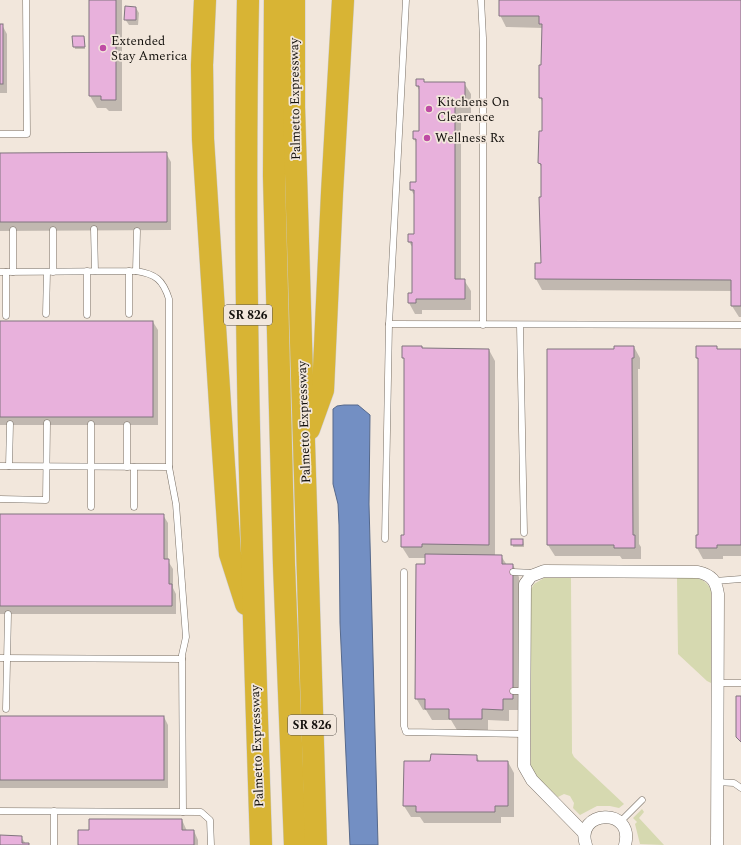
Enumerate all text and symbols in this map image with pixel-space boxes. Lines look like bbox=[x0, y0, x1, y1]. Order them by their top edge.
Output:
place label: Extended Stay America bbox=[111, 31, 188, 66]
street label: Palmetto Expressway bbox=[284, 37, 306, 160]
marker: Extended Stay America bbox=[98, 43, 108, 53]
place label: Kitchens On Clearence bbox=[437, 92, 510, 127]
marker: Kitchens On Clearence bbox=[424, 104, 434, 114]
place label: Wellness Rx bbox=[435, 128, 505, 148]
marker: Wellness Rx bbox=[422, 133, 432, 143]
road number: SR 826 bbox=[224, 305, 272, 325]
street label: Palmetto Expressway bbox=[292, 360, 316, 483]
street label: Palmetto Expressway bbox=[245, 684, 269, 807]
road number: SR 826 bbox=[288, 715, 336, 735]

